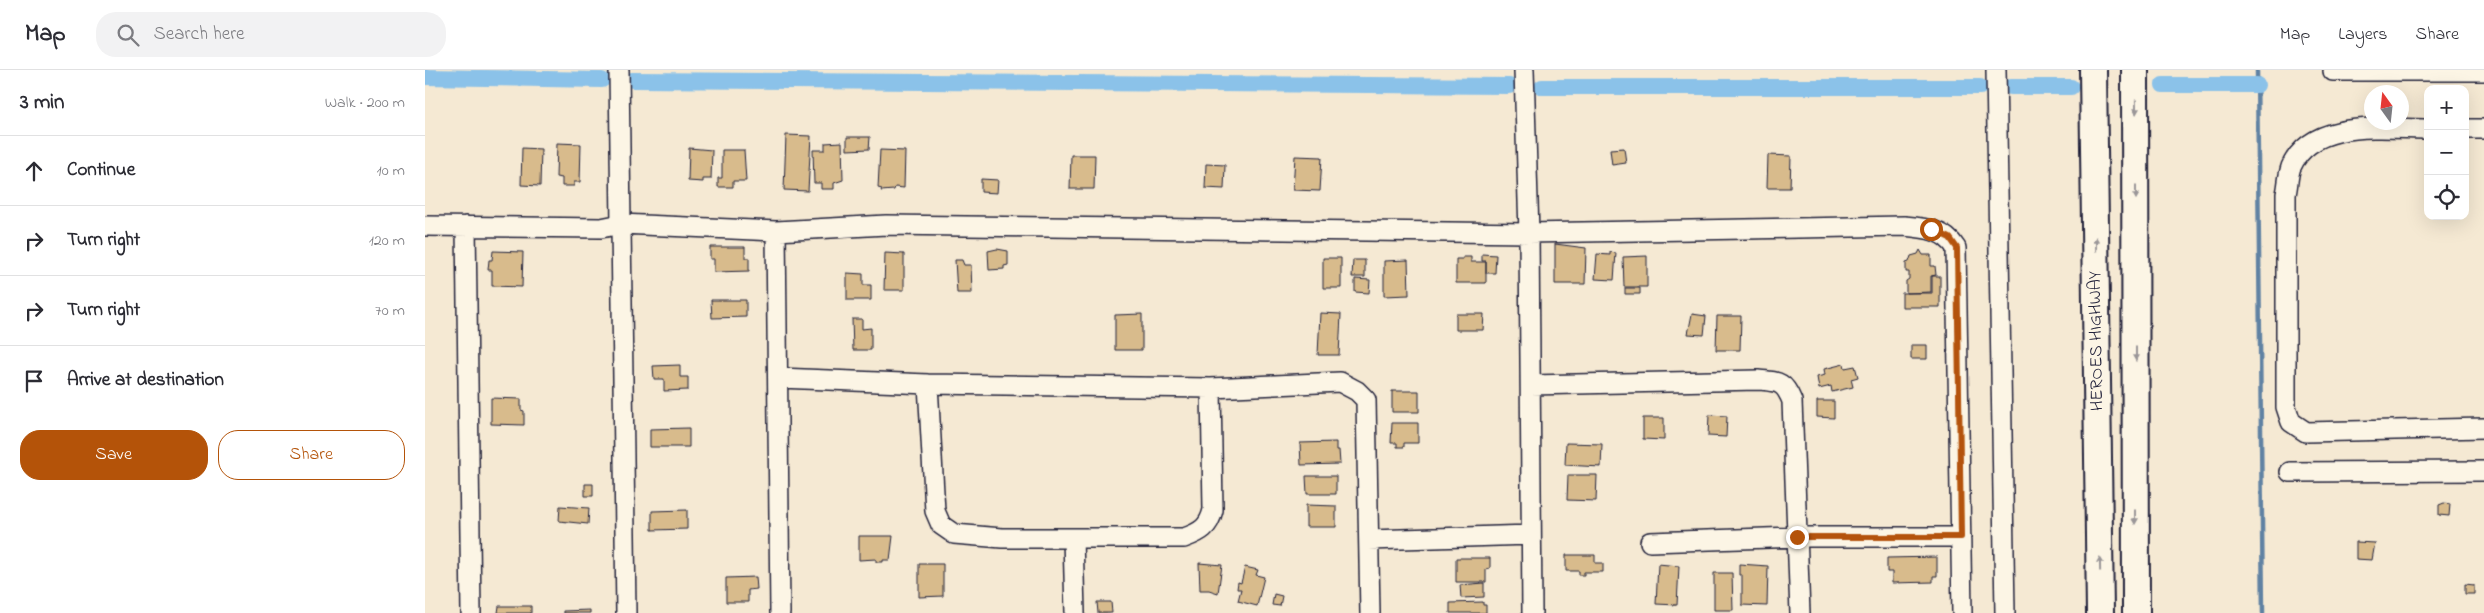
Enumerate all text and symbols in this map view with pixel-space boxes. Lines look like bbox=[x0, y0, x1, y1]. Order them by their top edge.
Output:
search box bbox=[96, 12, 446, 57]
text: Map bbox=[25, 17, 66, 52]
icon: search bbox=[114, 21, 142, 49]
text: Search here bbox=[154, 21, 245, 48]
text: Map bbox=[2280, 22, 2310, 48]
text: Layers bbox=[2338, 22, 2388, 48]
text: Share bbox=[2416, 22, 2459, 48]
north arrow bbox=[2364, 85, 2409, 130]
map controls bbox=[2424, 85, 2469, 220]
button: + bbox=[2424, 85, 2469, 130]
text: 3 min bbox=[20, 88, 64, 118]
text: Walk · 200 m bbox=[325, 91, 405, 115]
one-way arrow bbox=[2132, 99, 2140, 115]
button: − bbox=[2424, 130, 2469, 175]
icon: ahead bbox=[20, 157, 48, 185]
text: Continue bbox=[67, 157, 135, 184]
text: 10 m bbox=[377, 159, 405, 183]
button: locate bbox=[2424, 175, 2469, 220]
one-way arrow bbox=[2132, 184, 2140, 200]
route start bbox=[1920, 218, 1943, 241]
icon: right bbox=[20, 227, 48, 255]
text: Turn right bbox=[67, 227, 140, 254]
text: 120 m bbox=[369, 229, 405, 253]
one-way arrow bbox=[2092, 236, 2100, 252]
street label: HEROES HIGHWAY bbox=[2083, 270, 2111, 411]
icon: right bbox=[20, 297, 48, 325]
text: Turn right bbox=[67, 297, 140, 324]
text: 70 m bbox=[375, 299, 405, 323]
one-way arrow bbox=[2132, 347, 2140, 363]
icon: arrive bbox=[20, 367, 48, 395]
text: Arrive at destination bbox=[67, 367, 224, 394]
button: Save bbox=[20, 430, 208, 480]
button: Share bbox=[218, 430, 405, 480]
one-way arrow bbox=[2131, 509, 2139, 525]
route end bbox=[1786, 526, 1809, 549]
one-way arrow bbox=[2096, 556, 2104, 572]

